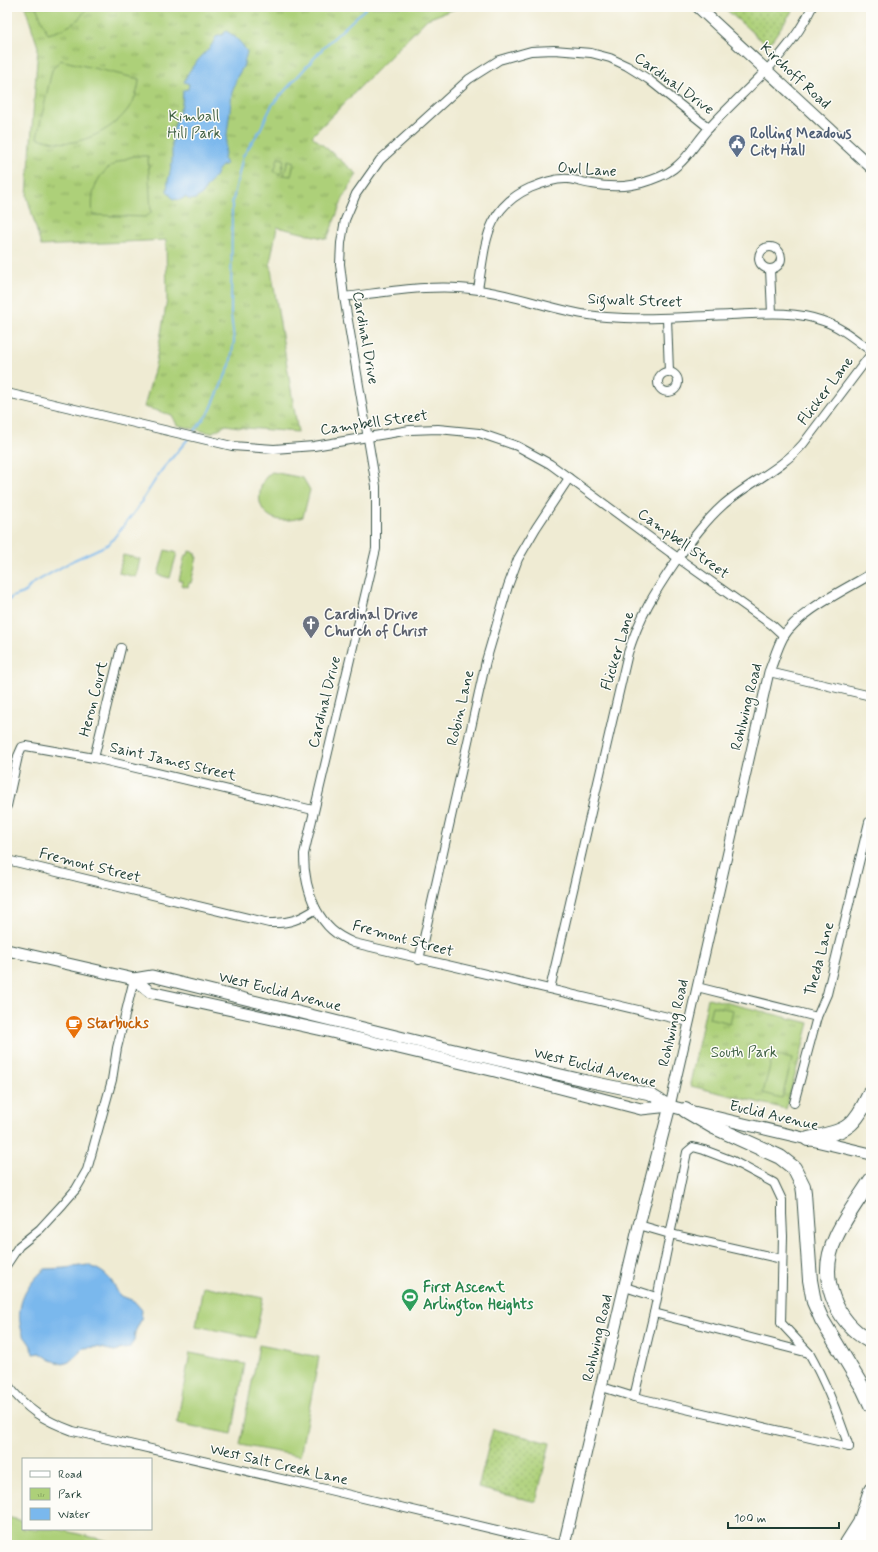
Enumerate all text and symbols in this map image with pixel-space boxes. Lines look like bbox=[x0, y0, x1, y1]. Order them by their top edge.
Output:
street label: Kirchoff Road bbox=[756, 38, 835, 114]
street label: Cardinal Drive bbox=[630, 48, 718, 120]
park label: Kimball Hill Park bbox=[167, 107, 221, 144]
place label: Rolling Meadows City Hall bbox=[750, 124, 852, 161]
public building icon: Rolling Meadows City Hall bbox=[727, 133, 747, 158]
street label: Owl Lane bbox=[557, 158, 617, 182]
street label: Sigwalt Street bbox=[587, 289, 683, 314]
street label: Cardinal Drive bbox=[347, 290, 383, 386]
street label: Flicker Lane bbox=[793, 352, 859, 430]
street label: Campbell Street bbox=[319, 406, 429, 440]
street label: Campbell Street bbox=[633, 504, 733, 584]
place label: Cardinal Drive Church of Christ bbox=[324, 605, 428, 642]
street label: Flicker Lane bbox=[596, 609, 640, 693]
church icon: Cardinal Drive Church of Christ bbox=[301, 614, 321, 639]
street label: Cardinal Drive bbox=[304, 654, 346, 750]
street label: Heron Court bbox=[75, 659, 113, 739]
street label: Rohlwing Road bbox=[726, 661, 768, 753]
street label: Robin Lane bbox=[443, 668, 479, 748]
street label: Saint James Street bbox=[108, 738, 238, 786]
street label: Fremont Street bbox=[37, 844, 143, 888]
street label: Fremont Street bbox=[350, 916, 456, 962]
street label: Theda Lane bbox=[801, 920, 839, 998]
street label: West Euclid Avenue bbox=[217, 967, 343, 1017]
street label: Rohlwing Road bbox=[654, 977, 695, 1069]
cafe icon: Starbucks bbox=[64, 1014, 84, 1039]
place label: Starbucks bbox=[87, 1014, 149, 1034]
street label: West Euclid Avenue bbox=[532, 1043, 658, 1093]
park label: South Park bbox=[711, 1043, 777, 1063]
street label: Euclid Avenue bbox=[727, 1096, 821, 1136]
place label: First Ascent Arlington Heights bbox=[423, 1278, 534, 1317]
sports icon: First Ascent Arlington Heights bbox=[400, 1287, 420, 1312]
street label: Rohlwing Road bbox=[578, 1292, 619, 1384]
street label: West Salt Creek Lane bbox=[208, 1439, 350, 1491]
legend bbox=[22, 1458, 152, 1530]
text: Road bbox=[58, 1467, 82, 1483]
text: Park bbox=[58, 1487, 82, 1503]
scale bar bbox=[728, 1504, 839, 1530]
text: Water bbox=[58, 1507, 90, 1523]
text: 100 m bbox=[734, 1511, 766, 1527]

